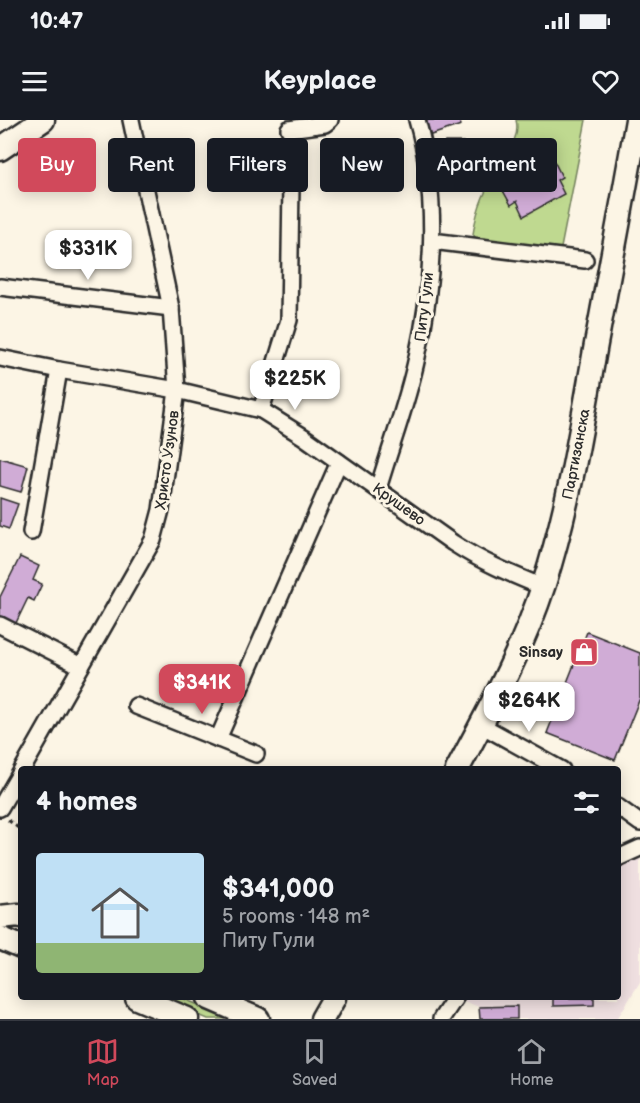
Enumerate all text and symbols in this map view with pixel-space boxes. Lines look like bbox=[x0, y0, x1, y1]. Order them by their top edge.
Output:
text: 10:47 bbox=[30, 8, 83, 35]
icon: menu bbox=[18, 65, 51, 98]
text: Keyplace bbox=[263, 65, 377, 97]
icon: heart bbox=[589, 65, 622, 98]
chip: Buy bbox=[18, 138, 96, 192]
chip: Rent bbox=[108, 138, 195, 192]
chip: Filters bbox=[207, 138, 308, 192]
chip: New bbox=[320, 138, 404, 192]
chip: Apartment bbox=[416, 138, 557, 192]
pin: $331K bbox=[46, 230, 130, 281]
text: $331K bbox=[59, 237, 117, 261]
street label: Питу Гули bbox=[411, 271, 438, 343]
pin: $225K bbox=[253, 360, 337, 411]
text: $225K bbox=[264, 367, 326, 391]
street label: Партизанска bbox=[558, 407, 595, 501]
street label: Христо Узунов bbox=[151, 409, 184, 511]
street label: Крушево bbox=[369, 479, 429, 530]
shop icon: Sinsay bbox=[568, 636, 600, 668]
place label: Sinsay bbox=[519, 643, 563, 662]
pin: $341K bbox=[160, 664, 244, 715]
text: $341K bbox=[173, 671, 231, 695]
pin: $264K bbox=[487, 682, 571, 733]
text: $264K bbox=[498, 689, 560, 713]
icon: filters bbox=[570, 786, 603, 819]
text: 4 homes bbox=[36, 787, 137, 818]
text: $341,000 bbox=[222, 874, 334, 905]
icon: home bbox=[84, 877, 156, 949]
text: 5 rooms · 148 m² bbox=[222, 905, 370, 929]
text: Питу Гули bbox=[222, 929, 315, 953]
tab: Map bbox=[86, 1035, 119, 1090]
tab: Saved bbox=[292, 1035, 337, 1090]
tab: Home bbox=[510, 1035, 554, 1090]

